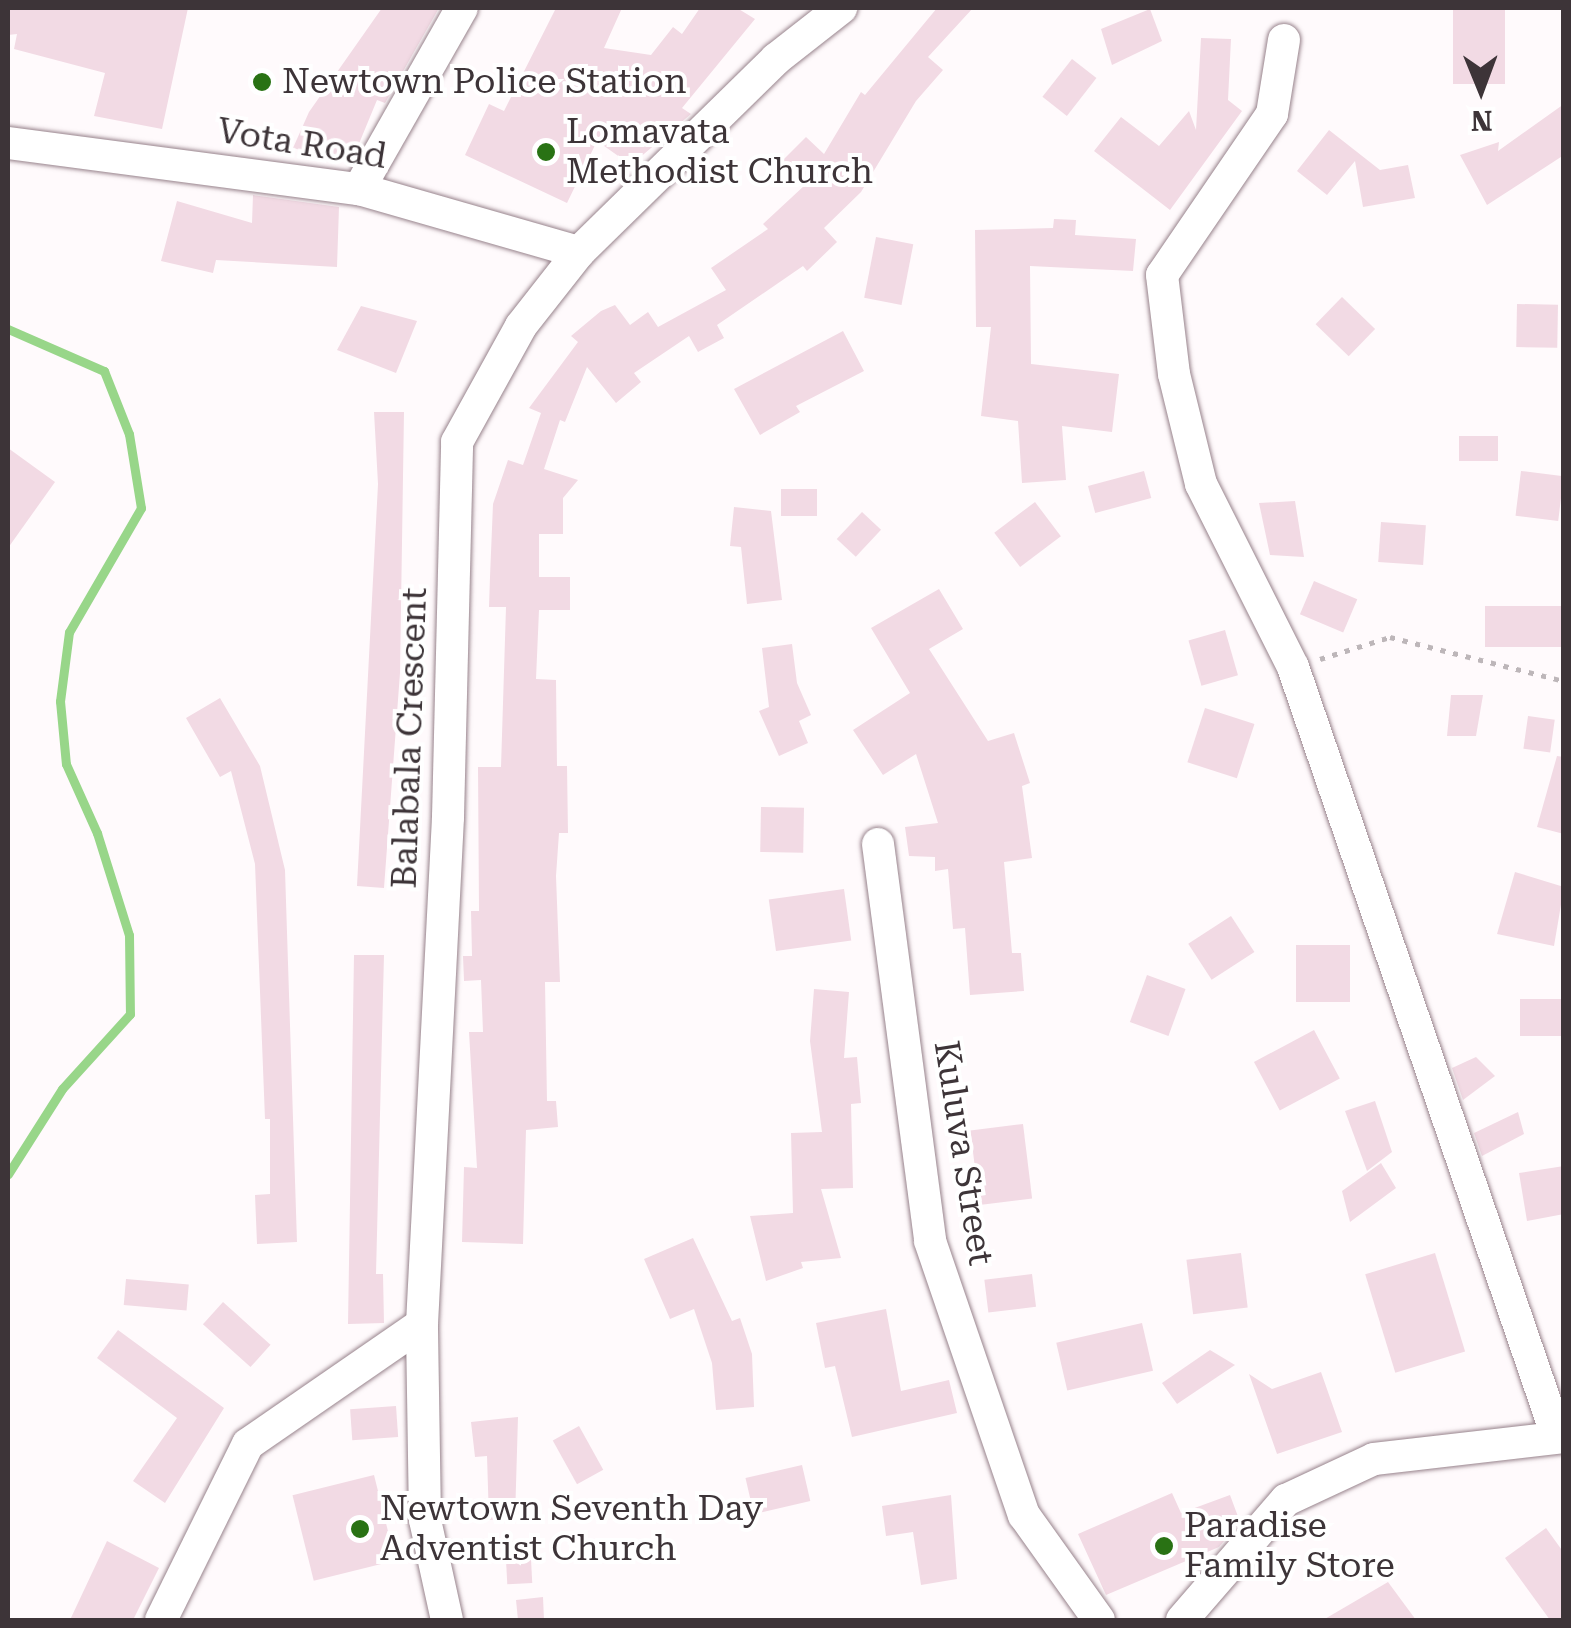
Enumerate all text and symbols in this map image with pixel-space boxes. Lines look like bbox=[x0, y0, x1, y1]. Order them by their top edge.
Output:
north arrow bbox=[1431, 40, 1531, 140]
place label: Newtown Police Station bbox=[282, 61, 687, 103]
marker: Newtown Police Station bbox=[251, 71, 273, 93]
text: N bbox=[1470, 104, 1493, 137]
street label: Vota Road bbox=[214, 110, 390, 178]
place label: Lomavata Methodist Church bbox=[566, 111, 873, 193]
marker: Lomavata Methodist Church bbox=[535, 141, 557, 163]
street label: Balabala Crescent bbox=[384, 587, 436, 889]
street label: Kuluva Street bbox=[925, 1038, 1001, 1268]
place label: Newtown Seventh Day Adventist Church bbox=[380, 1488, 763, 1570]
place label: Paradise Family Store bbox=[1184, 1505, 1395, 1587]
marker: Newtown Seventh Day Adventist Church bbox=[349, 1518, 371, 1540]
marker: Paradise Family Store bbox=[1153, 1535, 1175, 1557]

